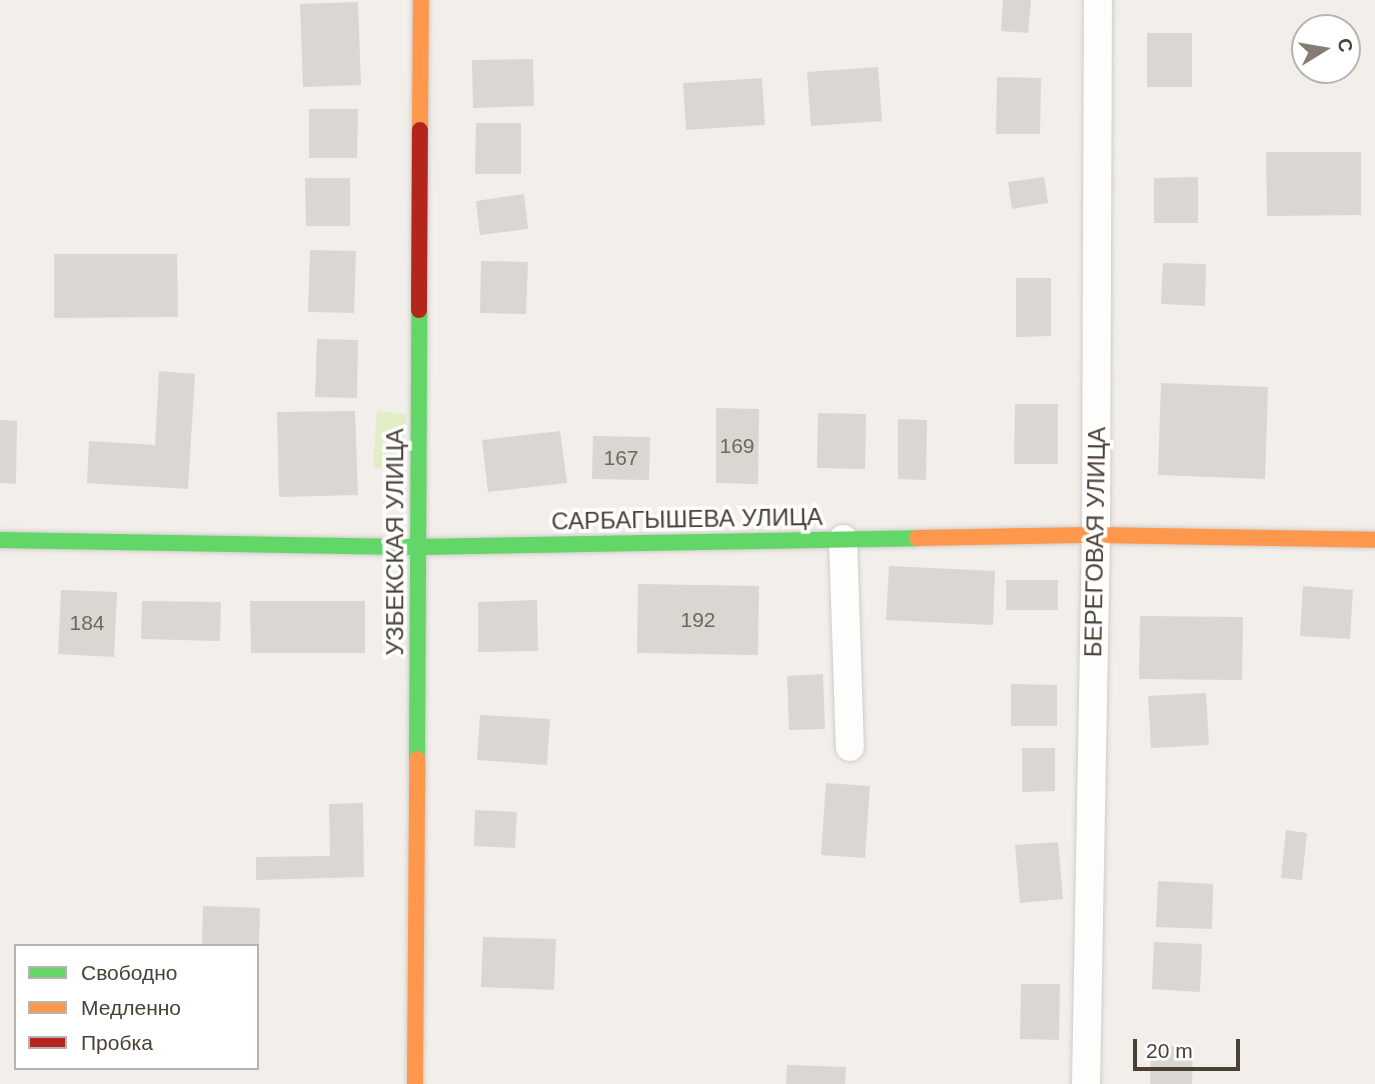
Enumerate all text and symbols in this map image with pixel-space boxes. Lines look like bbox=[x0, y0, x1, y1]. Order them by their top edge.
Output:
north arrow bbox=[1291, 14, 1361, 84]
text: С bbox=[1334, 37, 1357, 54]
street label: БЕРЕГОВАЯ УЛИЦА bbox=[1079, 427, 1111, 657]
street label: УЗБЕКСКАЯ УЛИЦА bbox=[381, 428, 409, 656]
house number: 169 bbox=[719, 433, 755, 459]
house number: 167 bbox=[603, 445, 639, 471]
street label: САРБАГЫШЕВА УЛИЦА bbox=[551, 502, 823, 536]
house number: 192 bbox=[680, 607, 716, 633]
house number: 184 bbox=[69, 610, 105, 636]
legend bbox=[14, 944, 259, 1070]
text: Свободно bbox=[81, 961, 178, 984]
text: Медленно bbox=[81, 996, 181, 1019]
scale bar bbox=[1137, 1024, 1244, 1068]
text: Пробка bbox=[81, 1031, 153, 1054]
text: 20 m bbox=[1146, 1039, 1193, 1062]

